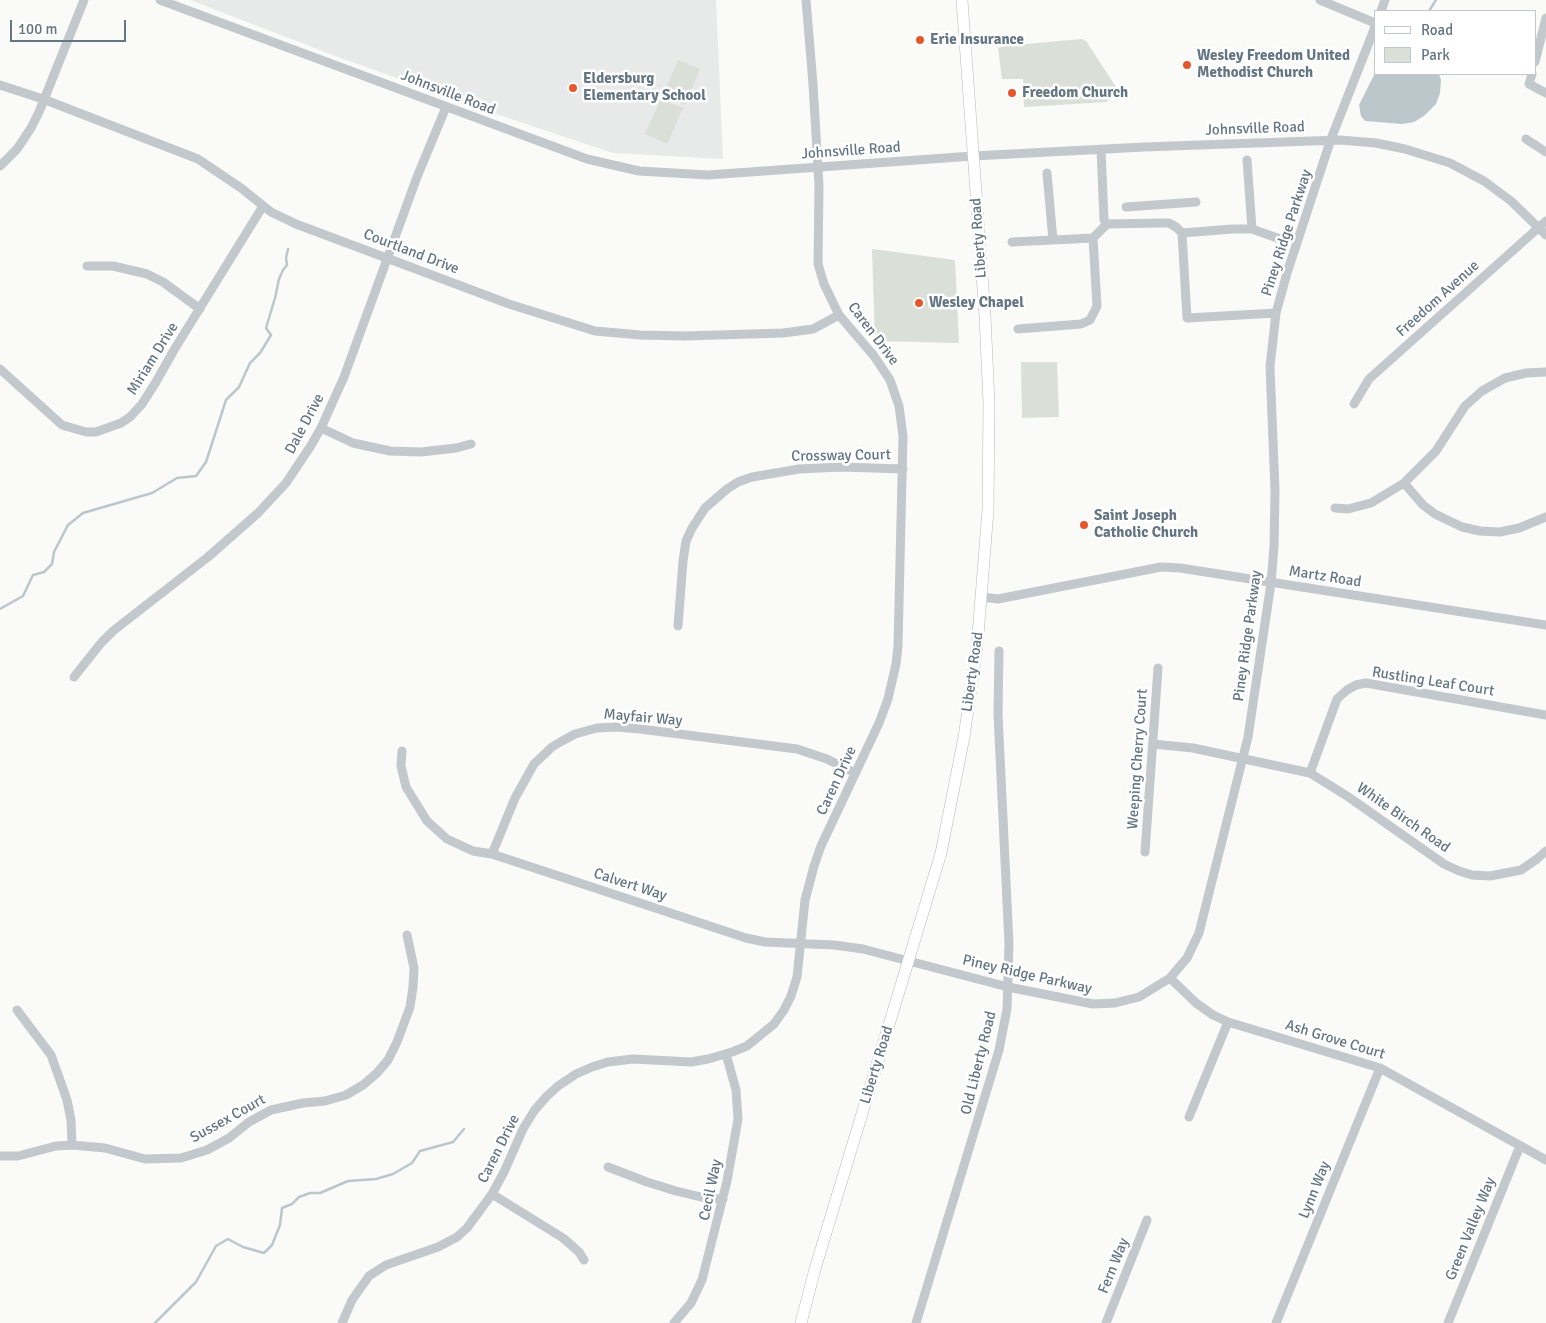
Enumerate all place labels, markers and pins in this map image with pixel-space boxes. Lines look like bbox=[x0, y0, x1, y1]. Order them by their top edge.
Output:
place label: Erie Insurance bbox=[930, 31, 1024, 49]
marker: Erie Insurance bbox=[914, 34, 926, 46]
place label: Wesley Freedom United Methodist Church bbox=[1197, 47, 1350, 82]
marker: Wesley Freedom United Methodist Church bbox=[1181, 59, 1193, 71]
place label: Eldersburg Elementary School bbox=[583, 70, 706, 105]
marker: Eldersburg Elementary School bbox=[567, 82, 579, 94]
place label: Freedom Church bbox=[1022, 84, 1128, 102]
marker: Freedom Church bbox=[1006, 87, 1018, 99]
place label: Wesley Chapel bbox=[929, 294, 1024, 312]
marker: Wesley Chapel bbox=[913, 297, 925, 309]
place label: Saint Joseph Catholic Church bbox=[1094, 507, 1198, 542]
marker: Saint Joseph Catholic Church bbox=[1078, 519, 1090, 531]

